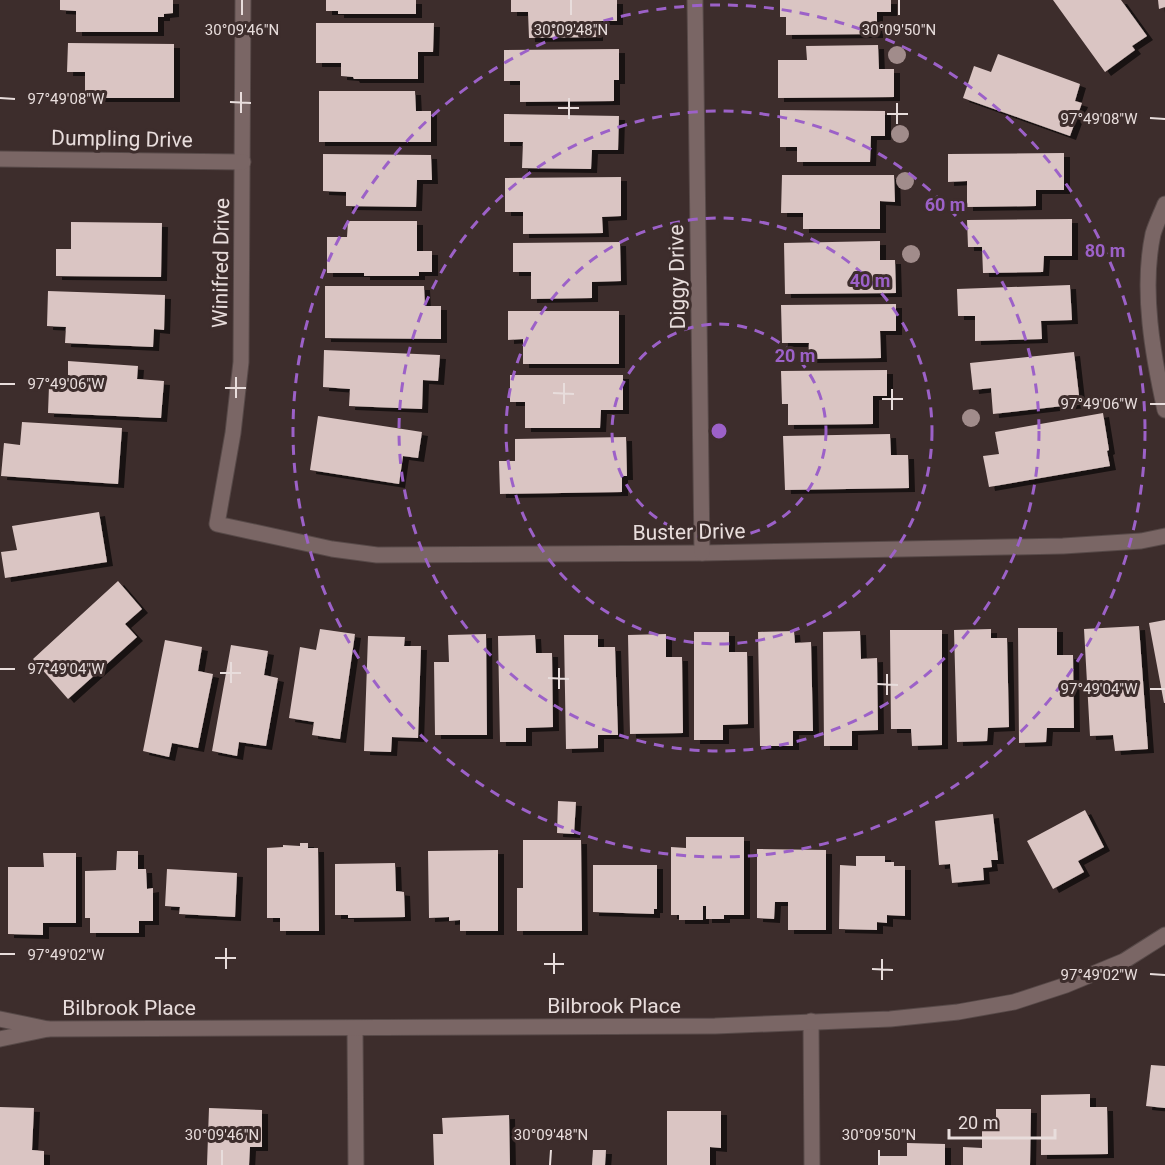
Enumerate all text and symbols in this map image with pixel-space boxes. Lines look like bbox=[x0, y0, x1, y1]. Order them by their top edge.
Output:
text: 30°09'46"N bbox=[205, 21, 279, 39]
text: 30°09'48"N bbox=[534, 21, 608, 39]
text: 30°09'50"N bbox=[862, 21, 936, 39]
text: 97°49'08"W bbox=[28, 90, 104, 108]
text: 97°49'08"W bbox=[1061, 110, 1137, 128]
street label: Dumpling Drive bbox=[51, 126, 193, 152]
text: 60 m bbox=[925, 194, 965, 215]
street label: Winifred Drive bbox=[208, 198, 234, 328]
street label: Diggy Drive bbox=[664, 224, 690, 330]
text: 80 m bbox=[1085, 240, 1125, 261]
text: 40 m bbox=[850, 270, 890, 291]
text: 20 m bbox=[775, 345, 815, 366]
text: 97°49'06"W bbox=[28, 375, 104, 393]
text: 97°49'06"W bbox=[1061, 395, 1137, 413]
centre of rings bbox=[709, 421, 729, 441]
street label: Buster Drive bbox=[632, 519, 746, 545]
text: 97°49'04"W bbox=[28, 660, 104, 678]
text: 97°49'04"W bbox=[1061, 680, 1137, 698]
text: 97°49'02"W bbox=[28, 946, 104, 964]
text: 97°49'02"W bbox=[1061, 966, 1137, 984]
street label: Bilbrook Place bbox=[547, 994, 681, 1018]
street label: Bilbrook Place bbox=[62, 996, 196, 1020]
scale bar bbox=[949, 1102, 1056, 1140]
text: 20 m bbox=[958, 1112, 998, 1133]
text: 30°09'46"N bbox=[185, 1126, 259, 1144]
text: 30°09'48"N bbox=[514, 1126, 588, 1144]
text: 30°09'50"N bbox=[842, 1126, 916, 1144]

